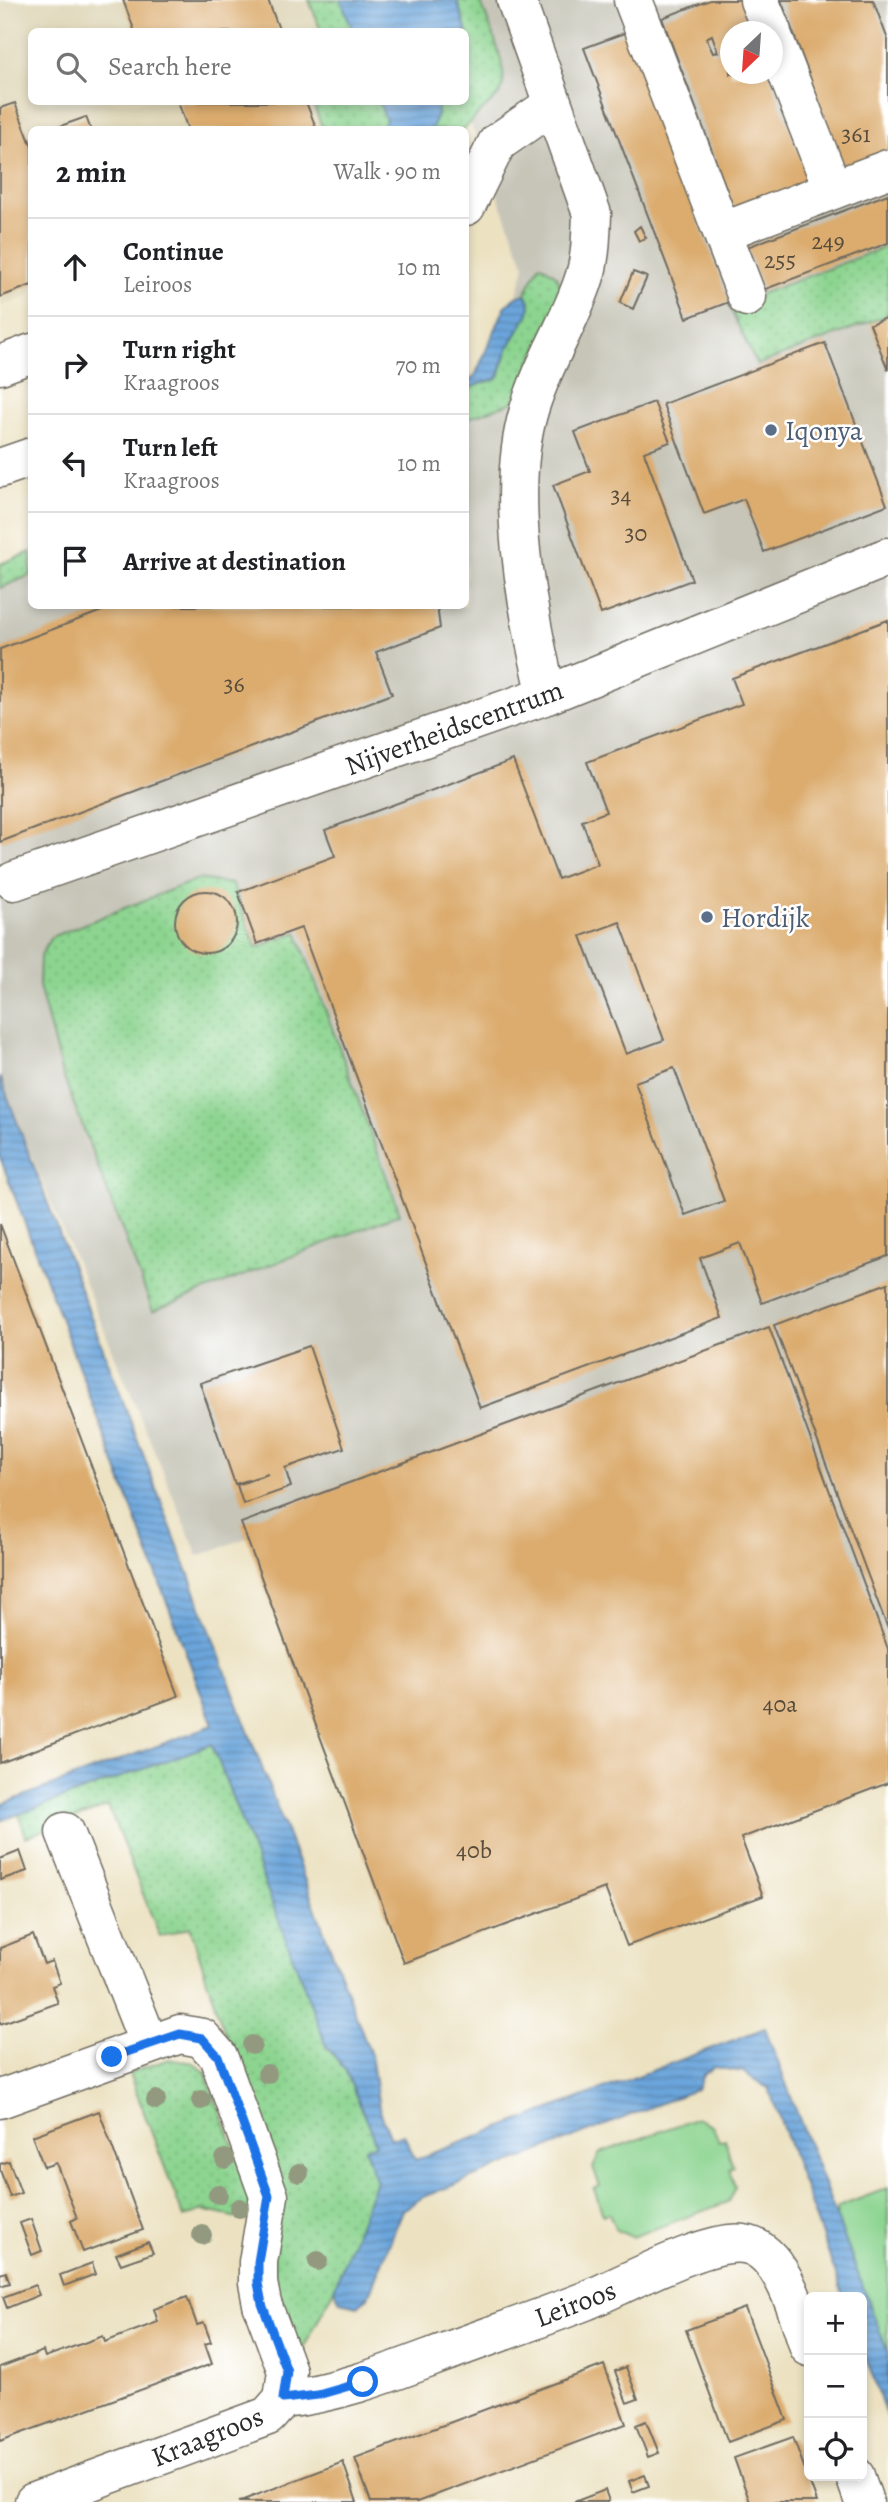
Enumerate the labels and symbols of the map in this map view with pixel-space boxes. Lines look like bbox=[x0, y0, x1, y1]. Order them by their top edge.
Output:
north arrow bbox=[720, 21, 783, 84]
house number: 361 bbox=[841, 118, 871, 150]
house number: 249 bbox=[811, 225, 845, 257]
house number: 255 bbox=[764, 244, 796, 276]
place label: Iqonya bbox=[785, 412, 863, 450]
marker: Iqonya bbox=[763, 422, 779, 438]
house number: 34 bbox=[611, 479, 632, 511]
house number: 30 bbox=[625, 517, 647, 549]
house number: 36 bbox=[223, 668, 245, 700]
street label: Nijverheidscentrum bbox=[340, 671, 569, 785]
place label: Hordijk bbox=[721, 899, 810, 937]
marker: Hordijk bbox=[699, 909, 715, 925]
house number: 40a bbox=[763, 1688, 798, 1720]
house number: 40b bbox=[456, 1834, 492, 1866]
route end bbox=[96, 2041, 127, 2072]
street label: Leiroos bbox=[529, 2271, 621, 2337]
route start bbox=[347, 2366, 378, 2397]
street label: Kraagroos bbox=[146, 2397, 269, 2477]

